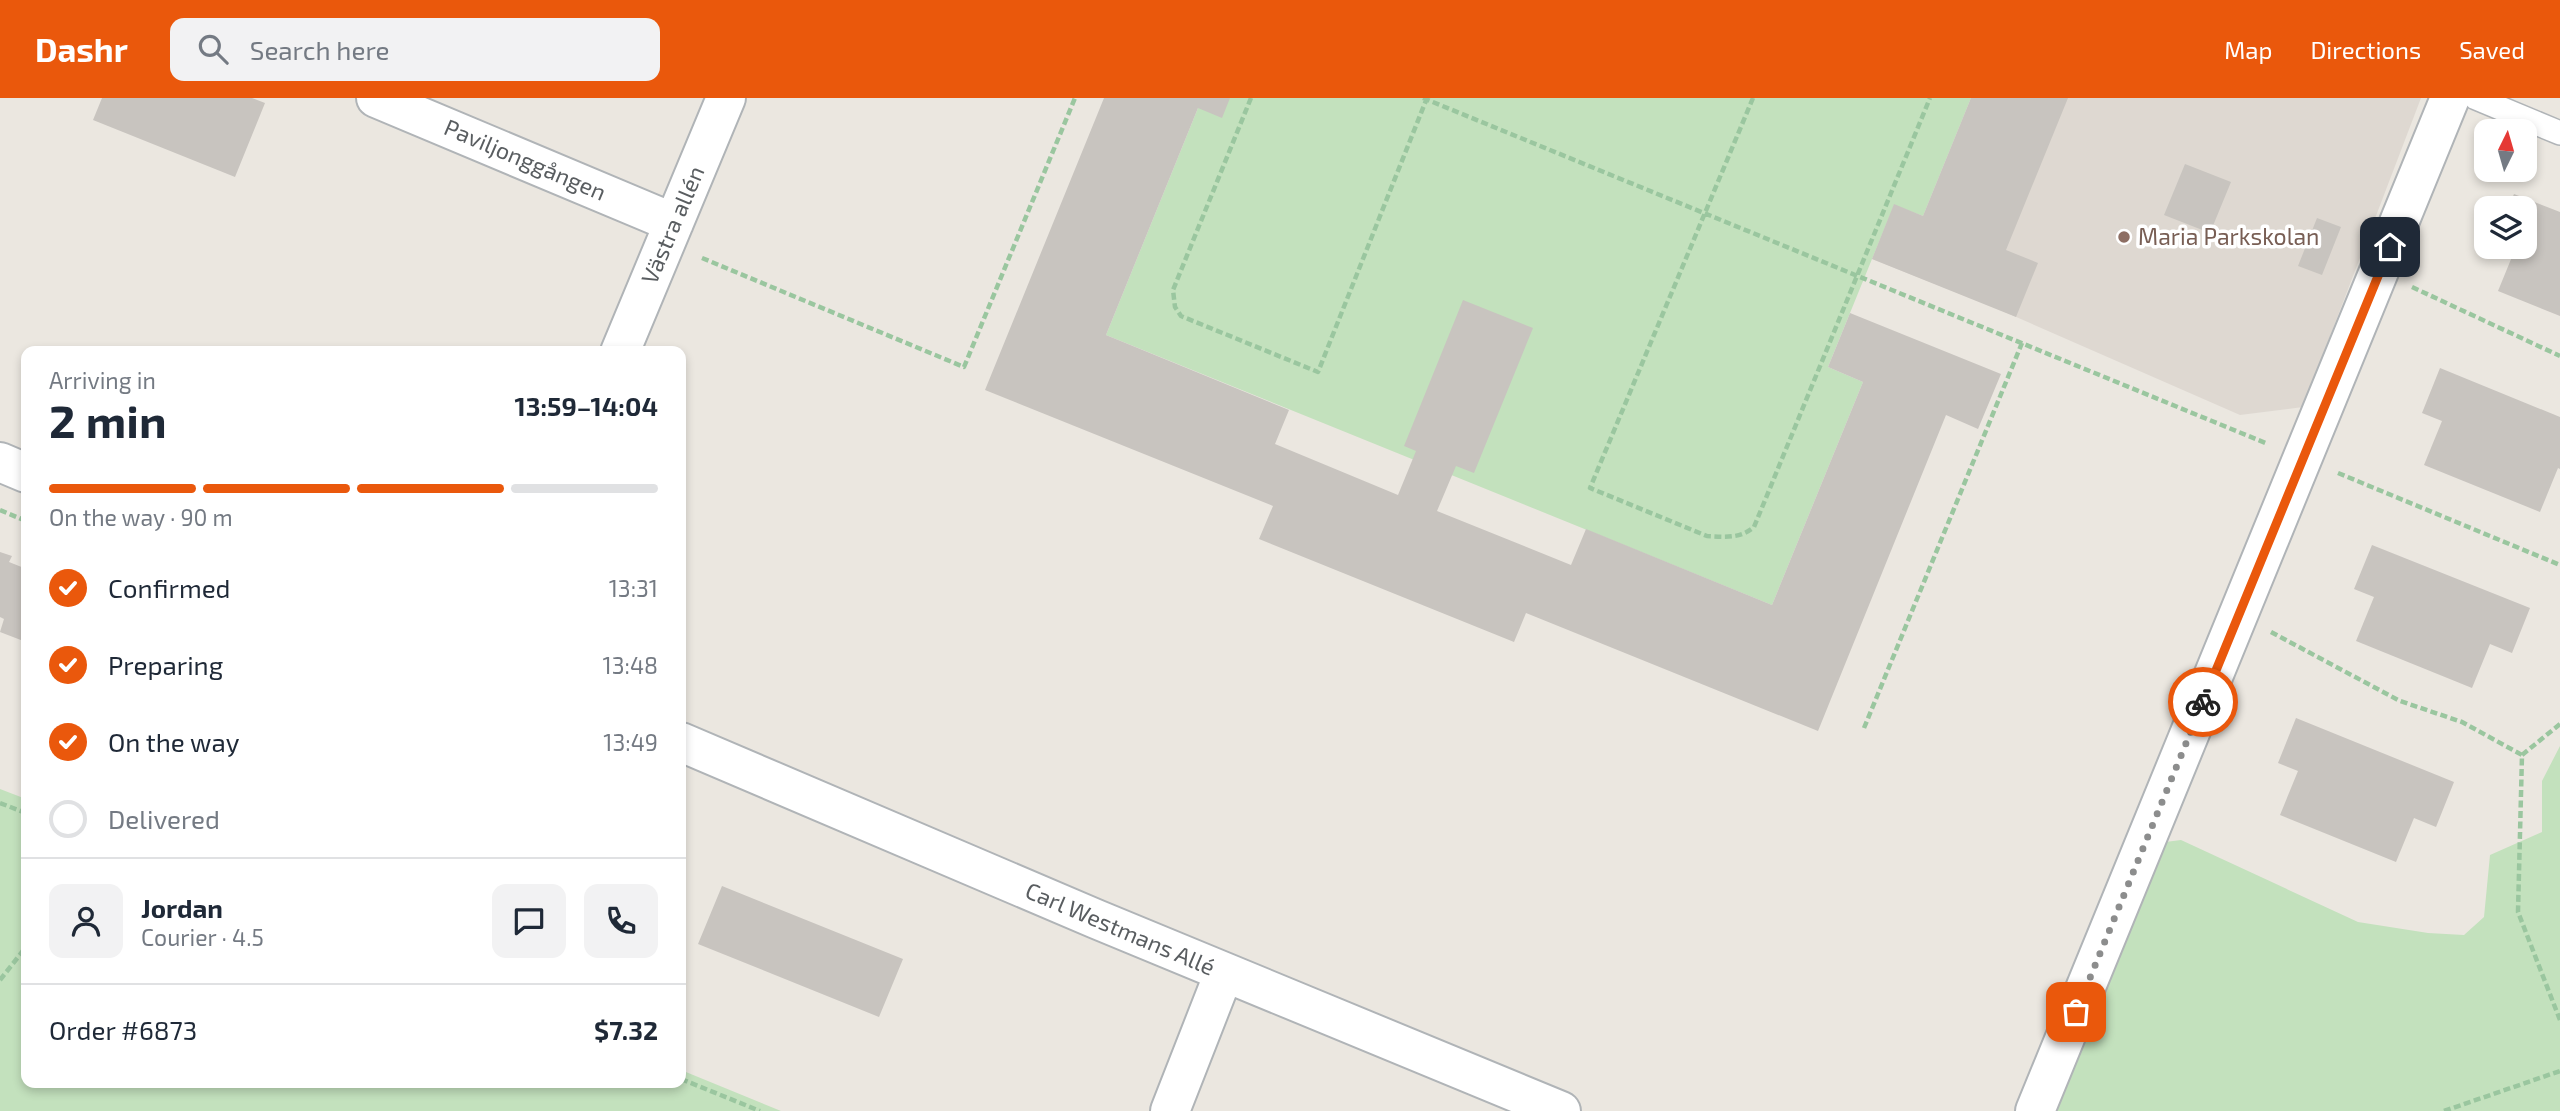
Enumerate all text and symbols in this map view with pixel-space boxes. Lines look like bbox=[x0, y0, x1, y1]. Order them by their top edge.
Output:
search box bbox=[170, 18, 660, 81]
text: Dashr bbox=[35, 29, 128, 69]
icon: search bbox=[194, 30, 232, 68]
text: Search here bbox=[250, 34, 389, 65]
text: Map bbox=[2224, 35, 2272, 64]
text: Directions bbox=[2310, 35, 2421, 64]
text: Saved bbox=[2459, 35, 2525, 64]
street label: Paviljonggången bbox=[440, 112, 610, 206]
north arrow bbox=[2474, 119, 2538, 182]
map controls bbox=[2474, 119, 2537, 259]
street label: Västra allén bbox=[635, 161, 709, 288]
button: layers bbox=[2474, 196, 2537, 259]
pin bbox=[2360, 217, 2420, 277]
place label: Maria Parkskolan bbox=[2138, 222, 2319, 250]
icon: home bbox=[2371, 228, 2409, 266]
marker: Maria Parkskolan bbox=[2116, 229, 2132, 245]
text: Arriving in bbox=[49, 366, 156, 394]
text: 13:59–14:04 bbox=[514, 390, 658, 421]
text: 2 min bbox=[49, 392, 167, 447]
text: On the way · 90 m bbox=[49, 503, 233, 531]
icon: check bbox=[49, 569, 87, 607]
text: Confirmed bbox=[108, 572, 231, 603]
text: 13:31 bbox=[609, 574, 658, 602]
icon: check bbox=[49, 646, 87, 684]
text: Preparing bbox=[108, 649, 223, 680]
text: 13:48 bbox=[603, 651, 658, 679]
courier bbox=[2168, 667, 2238, 737]
icon: bike bbox=[2184, 683, 2222, 721]
icon: check bbox=[49, 723, 87, 761]
text: On the way bbox=[108, 726, 239, 757]
text: 13:49 bbox=[603, 728, 658, 756]
text: Delivered bbox=[108, 803, 220, 834]
street label: Carl Westmans Allé bbox=[1022, 876, 1219, 981]
button: person bbox=[49, 884, 123, 958]
button: chat bbox=[492, 884, 566, 958]
button: phone bbox=[584, 884, 658, 958]
text: Jordan bbox=[141, 892, 223, 923]
text: Courier · 4.5 bbox=[141, 923, 264, 951]
pin bbox=[2046, 982, 2106, 1042]
icon: bag bbox=[2057, 993, 2095, 1031]
text: Order #6873 bbox=[49, 1014, 197, 1045]
text: $7.32 bbox=[594, 1014, 658, 1045]

